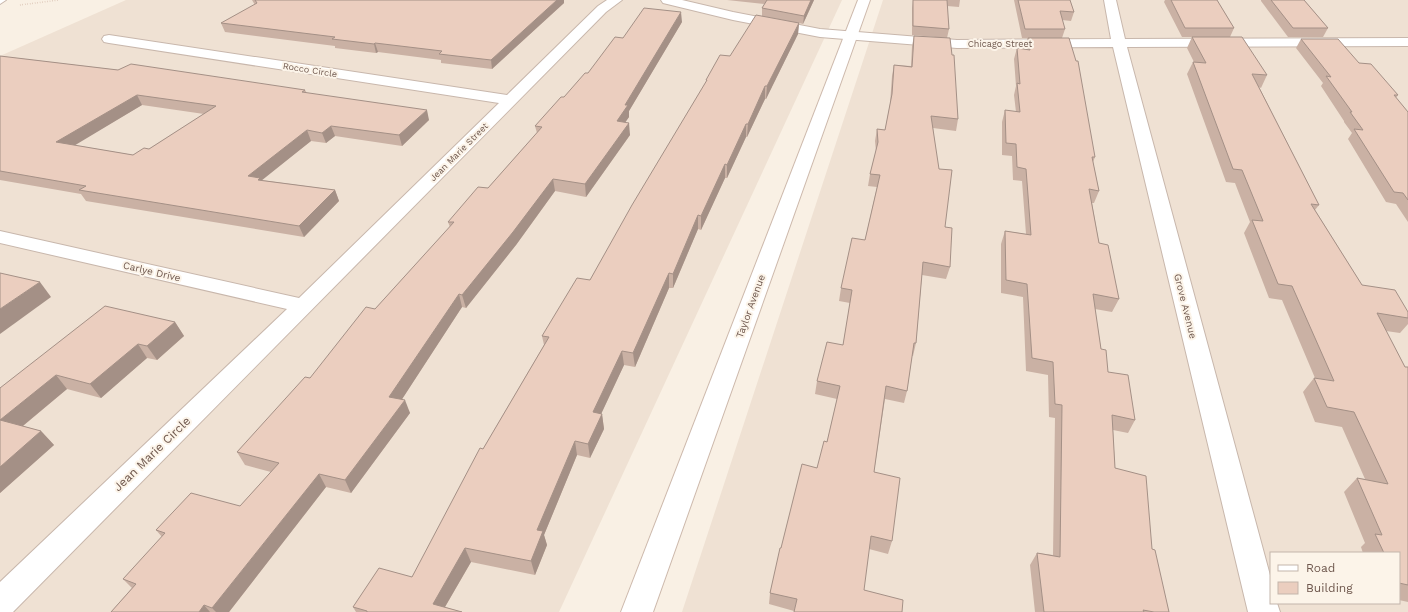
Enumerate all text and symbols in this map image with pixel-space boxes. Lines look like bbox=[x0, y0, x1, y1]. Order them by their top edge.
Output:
street label: Chicago Street bbox=[968, 39, 1033, 49]
street label: Rocco Circle bbox=[282, 61, 338, 79]
street label: Jean Marie Street bbox=[428, 121, 490, 183]
street label: Carlye Drive bbox=[122, 260, 182, 283]
street label: Taylor Avenue bbox=[734, 273, 767, 339]
street label: Grove Avenue bbox=[1172, 273, 1199, 340]
street label: Jean Marie Circle bbox=[111, 414, 193, 494]
legend bbox=[1270, 552, 1400, 604]
text: Road bbox=[1306, 561, 1335, 575]
text: Building bbox=[1306, 581, 1353, 595]

